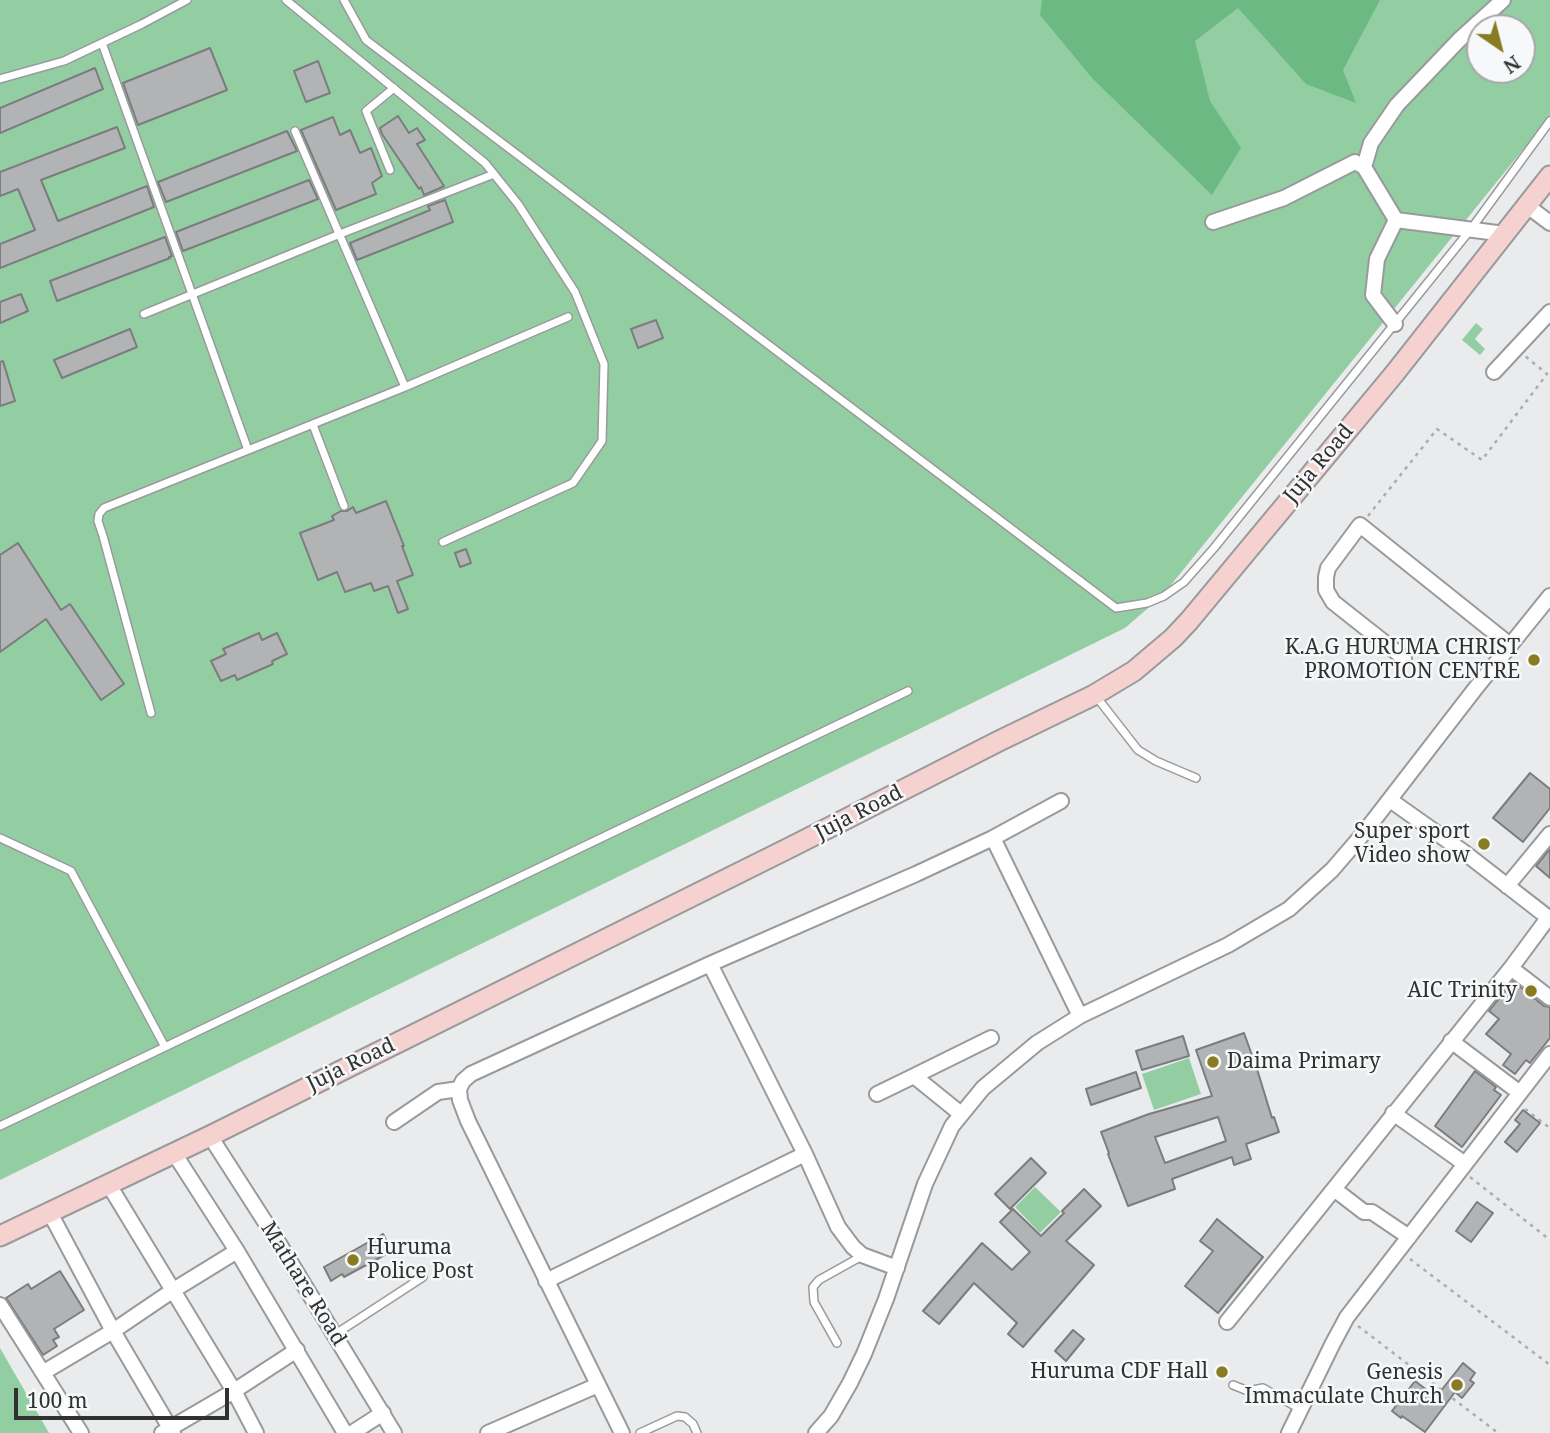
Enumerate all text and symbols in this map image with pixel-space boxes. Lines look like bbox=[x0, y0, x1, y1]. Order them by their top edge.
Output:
north arrow bbox=[1466, 14, 1536, 84]
text: N bbox=[1498, 50, 1525, 80]
street label: Juja Road bbox=[1279, 420, 1359, 508]
place label: K.A.G HURUMA CHRIST PROMOTION CENTRE bbox=[1285, 635, 1520, 685]
marker: K.A.G HURUMA CHRIST PROMOTION CENTRE bbox=[1526, 652, 1542, 668]
street label: Juja Road bbox=[811, 780, 907, 846]
place label: Super sport Video show bbox=[1354, 819, 1470, 869]
marker: Super sport Video show bbox=[1476, 836, 1492, 852]
place label: AIC Trinity bbox=[1407, 978, 1517, 1004]
marker: AIC Trinity bbox=[1523, 983, 1539, 999]
street label: Juja Road bbox=[303, 1033, 399, 1097]
place label: Daima Primary bbox=[1227, 1049, 1381, 1075]
marker: Daima Primary bbox=[1205, 1054, 1221, 1070]
street label: Mathare Road bbox=[255, 1217, 351, 1351]
place label: Huruma Police Post bbox=[367, 1235, 474, 1285]
marker: Huruma Police Post bbox=[345, 1252, 361, 1268]
place label: Huruma CDF Hall bbox=[1030, 1359, 1208, 1385]
place label: Genesis Immaculate Church bbox=[1245, 1360, 1443, 1410]
marker: Huruma CDF Hall bbox=[1214, 1364, 1230, 1380]
scale bar bbox=[18, 1374, 233, 1418]
marker: Genesis Immaculate Church bbox=[1449, 1377, 1465, 1393]
text: 100 m bbox=[27, 1386, 88, 1414]

